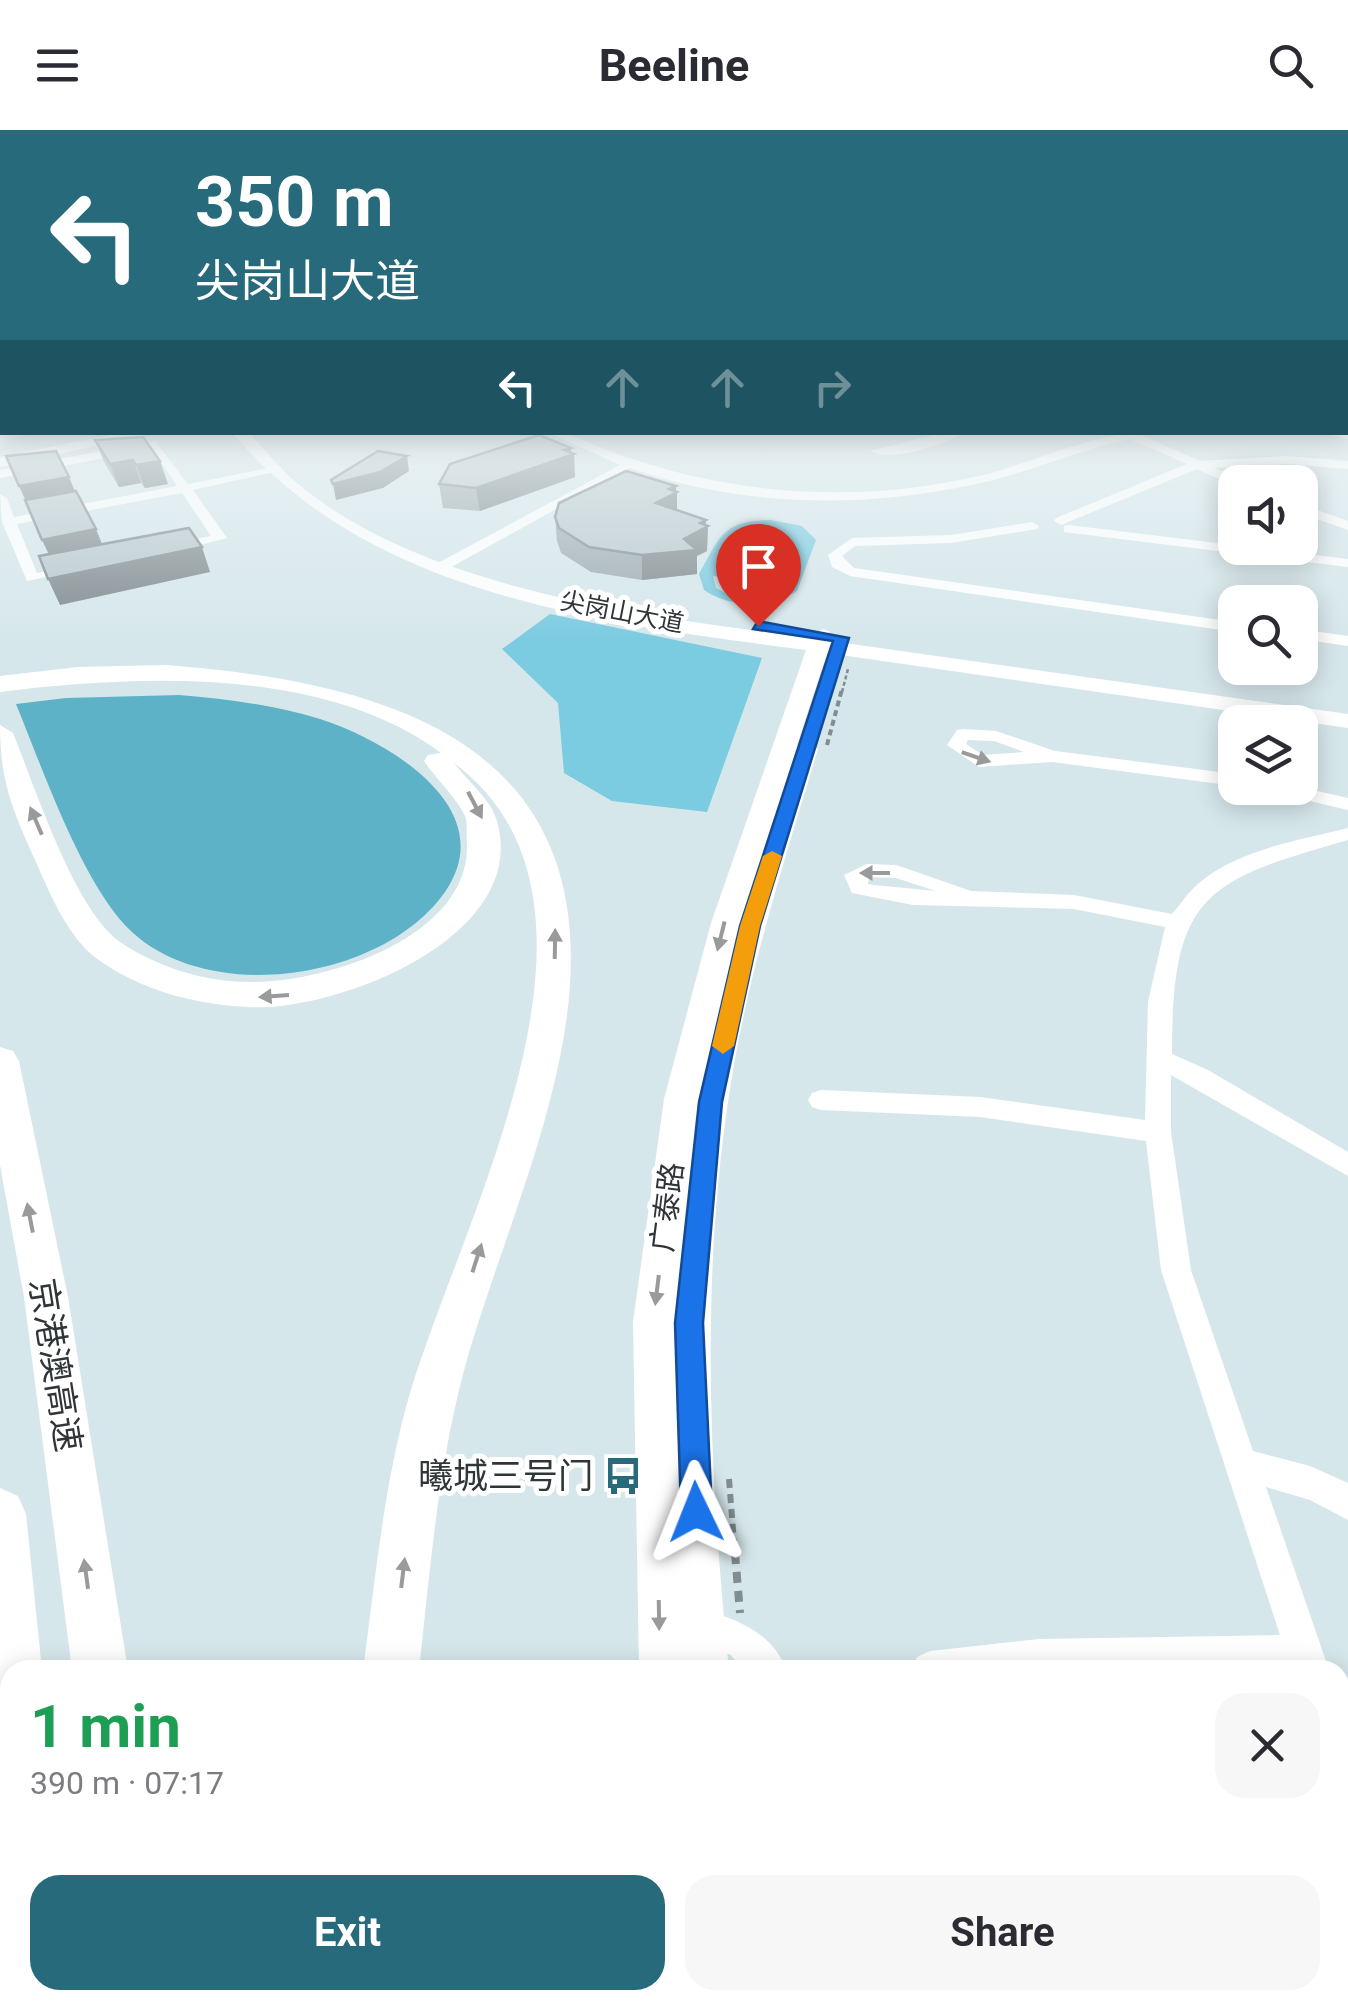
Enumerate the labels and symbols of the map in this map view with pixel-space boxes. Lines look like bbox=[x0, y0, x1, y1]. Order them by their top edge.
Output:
pin bbox=[716, 524, 801, 627]
street label: 尖岗山大道 bbox=[558, 586, 686, 638]
one-way arrow bbox=[961, 750, 991, 765]
one-way arrow bbox=[466, 790, 483, 819]
one-way arrow bbox=[28, 806, 44, 836]
one-way arrow bbox=[859, 865, 890, 881]
one-way arrow bbox=[713, 921, 729, 952]
one-way arrow bbox=[547, 927, 563, 959]
one-way arrow bbox=[258, 989, 290, 1005]
street label: 广泰路 bbox=[644, 1160, 690, 1254]
one-way arrow bbox=[22, 1202, 38, 1233]
one-way arrow bbox=[470, 1242, 485, 1272]
street label: 京港澳高速 bbox=[21, 1275, 89, 1455]
one-way arrow bbox=[649, 1275, 665, 1306]
bus stop icon: 曦城三号门 bbox=[602, 1455, 644, 1497]
place label: 曦城三号门 bbox=[418, 1456, 593, 1497]
position arrow bbox=[644, 1460, 748, 1564]
one-way arrow bbox=[78, 1557, 94, 1589]
one-way arrow bbox=[395, 1557, 411, 1589]
one-way arrow bbox=[651, 1599, 667, 1631]

